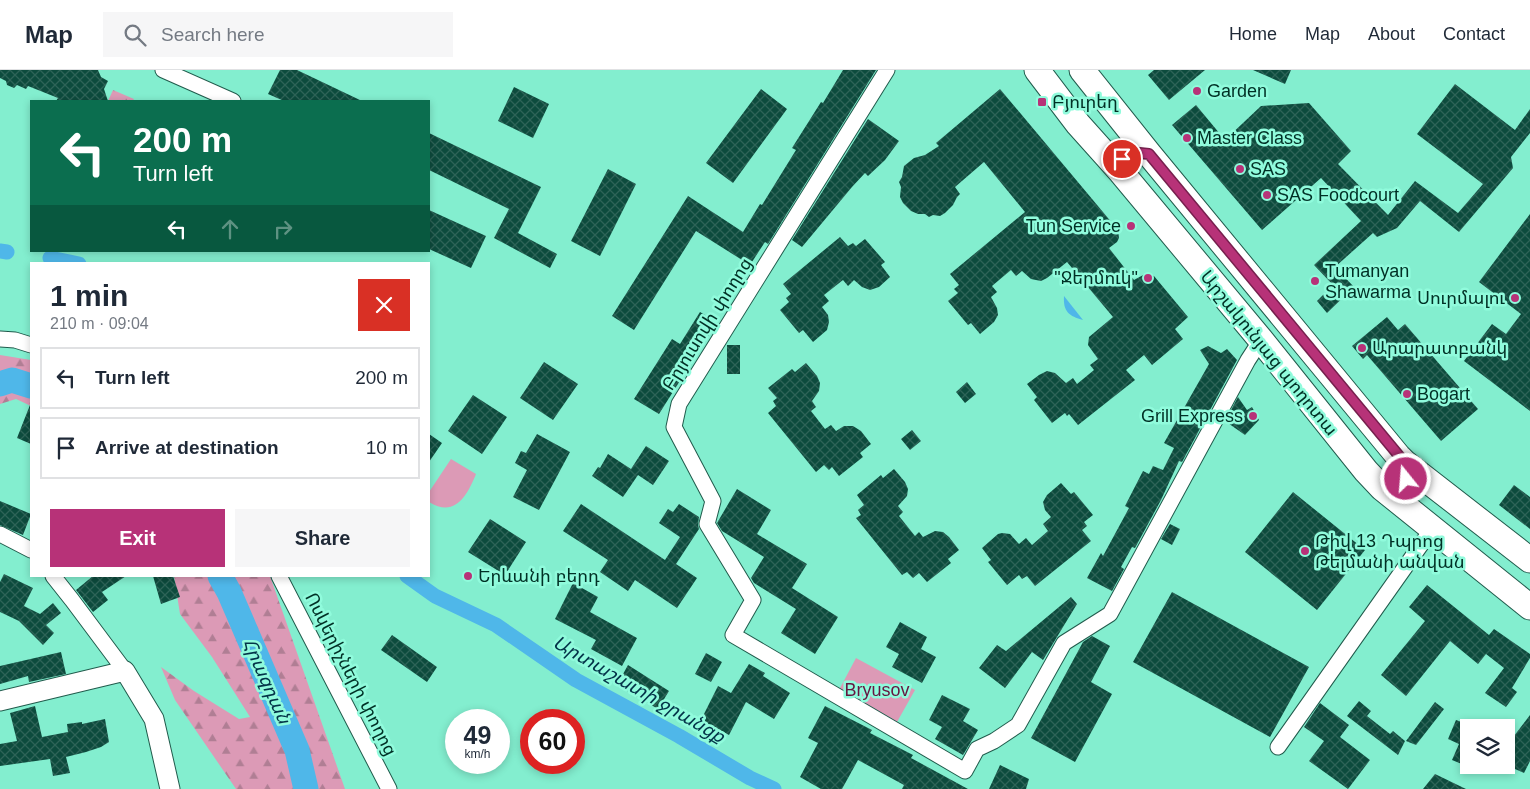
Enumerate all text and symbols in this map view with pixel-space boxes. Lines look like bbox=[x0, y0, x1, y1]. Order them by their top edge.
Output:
search box bbox=[103, 12, 453, 57]
text: Map bbox=[25, 21, 73, 48]
icon: search bbox=[121, 21, 149, 49]
text: Search here bbox=[161, 24, 265, 45]
text: Home bbox=[1229, 24, 1277, 44]
text: Map bbox=[1305, 24, 1340, 44]
text: About bbox=[1368, 24, 1415, 44]
text: Contact bbox=[1443, 24, 1505, 44]
place label: Garden bbox=[1207, 81, 1267, 101]
marker: Garden bbox=[1191, 85, 1203, 97]
place label: Բյուրեղ bbox=[1052, 92, 1119, 112]
marker: Բյուրեղ bbox=[1036, 96, 1048, 108]
icon: left bbox=[50, 120, 115, 185]
text: 200 m bbox=[133, 120, 232, 159]
place label: Master Class bbox=[1197, 128, 1302, 148]
marker: Master Class bbox=[1181, 132, 1193, 144]
pin bbox=[1101, 138, 1143, 180]
icon: arrive bbox=[1108, 145, 1136, 173]
place label: SAS bbox=[1250, 159, 1286, 179]
text: Turn left bbox=[133, 161, 213, 186]
marker: SAS bbox=[1234, 163, 1246, 175]
place label: SAS Foodcourt bbox=[1277, 185, 1399, 205]
marker: SAS Foodcourt bbox=[1261, 189, 1273, 201]
icon: left bbox=[163, 215, 191, 243]
icon: ahead bbox=[216, 215, 244, 243]
icon: right bbox=[269, 215, 297, 243]
place label: Tun Service bbox=[1026, 216, 1121, 236]
marker: Tun Service bbox=[1125, 220, 1137, 232]
street label: Բրյուսովի փողոց bbox=[658, 254, 756, 394]
place label: Tumanyan Shawarma bbox=[1325, 261, 1412, 302]
street label: Արշակունյաց պողոտա bbox=[1196, 267, 1342, 439]
place label: "Ջերմուկ" bbox=[1054, 268, 1138, 288]
marker: "Ջերմուկ" bbox=[1142, 272, 1154, 284]
marker: Tumanyan Shawarma bbox=[1309, 275, 1321, 287]
text: 1 min bbox=[50, 279, 128, 312]
button: close bbox=[358, 279, 410, 331]
place label: Սուրմալու bbox=[1417, 288, 1505, 308]
marker: Սուրմալու bbox=[1509, 292, 1521, 304]
text: 210 m · 09:04 bbox=[50, 315, 149, 332]
place label: Արարատբանկ bbox=[1372, 338, 1507, 358]
marker: Արարատբանկ bbox=[1356, 342, 1368, 354]
icon: left bbox=[52, 364, 80, 392]
text: Turn left bbox=[95, 367, 170, 388]
text: 200 m bbox=[355, 367, 408, 388]
place label: Bogart bbox=[1417, 384, 1470, 404]
marker: Bogart bbox=[1401, 388, 1413, 400]
place label: Grill Express bbox=[1141, 406, 1243, 426]
marker: Grill Express bbox=[1247, 410, 1259, 422]
icon: arrive bbox=[52, 434, 80, 462]
text: Arrive at destination bbox=[95, 437, 279, 458]
text: 10 m bbox=[366, 437, 408, 458]
position arrow bbox=[1379, 452, 1431, 504]
button: Exit bbox=[50, 509, 225, 567]
button: Share bbox=[235, 509, 410, 567]
place label: Թիվ 13 Դպրոց Թելմանի անվան bbox=[1315, 531, 1465, 572]
marker: Թիվ 13 Դպրոց Թելմանի անվան bbox=[1299, 545, 1311, 557]
place label: Երևանի բերդ bbox=[478, 566, 600, 586]
marker: Երևանի բերդ bbox=[462, 570, 474, 582]
street label: Ոսկերիչների փողոց bbox=[301, 589, 401, 759]
water label: Արտաշատի ջրանցք bbox=[549, 631, 729, 748]
water label: Հրազդան bbox=[238, 635, 296, 729]
park label: Bryusov bbox=[844, 680, 910, 700]
speed limit sign: 60 bbox=[520, 709, 585, 774]
map controls bbox=[1460, 719, 1515, 774]
button: layers bbox=[1460, 719, 1515, 774]
text: 49 bbox=[464, 721, 491, 749]
text: km/h bbox=[464, 747, 491, 761]

